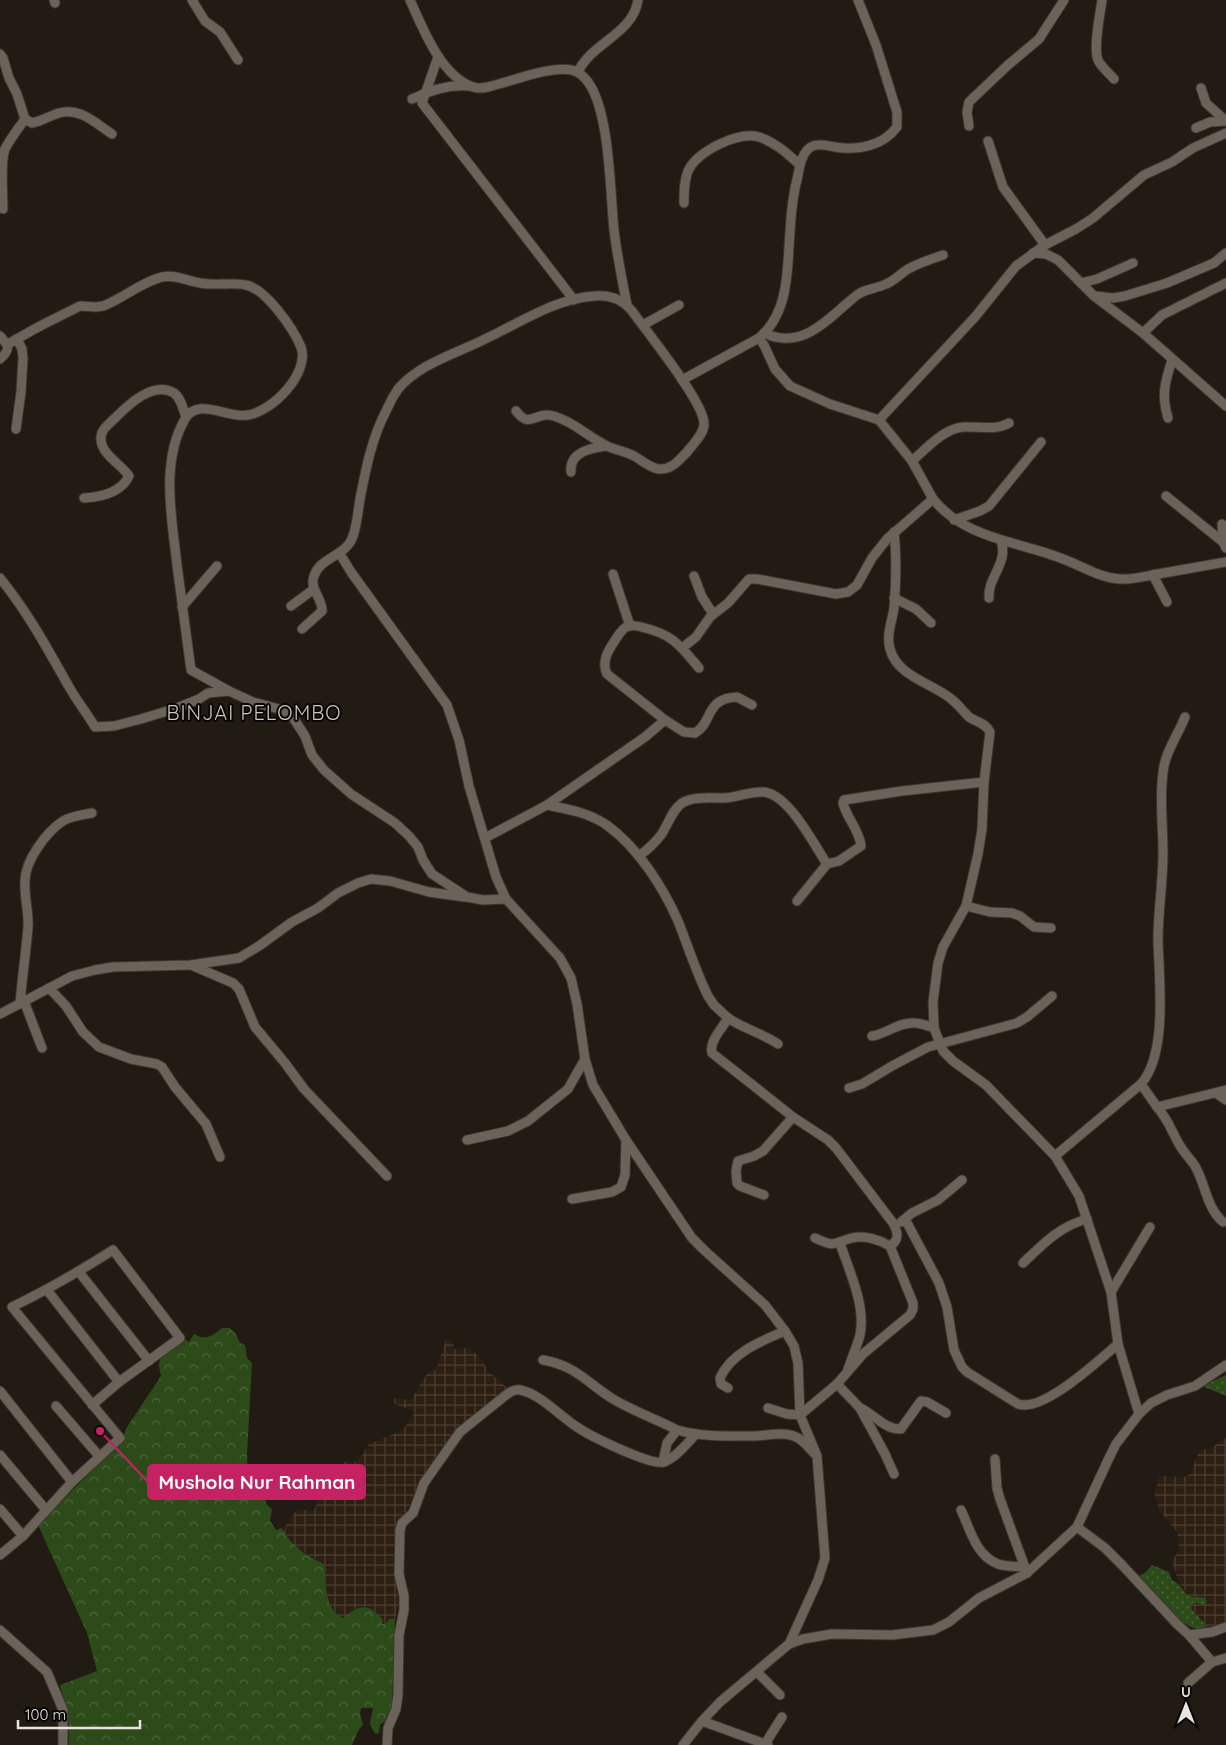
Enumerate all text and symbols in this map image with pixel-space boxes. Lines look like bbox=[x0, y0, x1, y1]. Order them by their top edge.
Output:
district label: BINJAI PELOMBO bbox=[166, 700, 342, 725]
callout: Mushola Nur Rahman bbox=[148, 1465, 365, 1499]
text: Mushola Nur Rahman bbox=[159, 1470, 355, 1494]
north arrow bbox=[1161, 1680, 1211, 1730]
text: U bbox=[1181, 1683, 1191, 1701]
scale bar bbox=[18, 1698, 140, 1730]
text: 100 m bbox=[25, 1705, 66, 1724]

